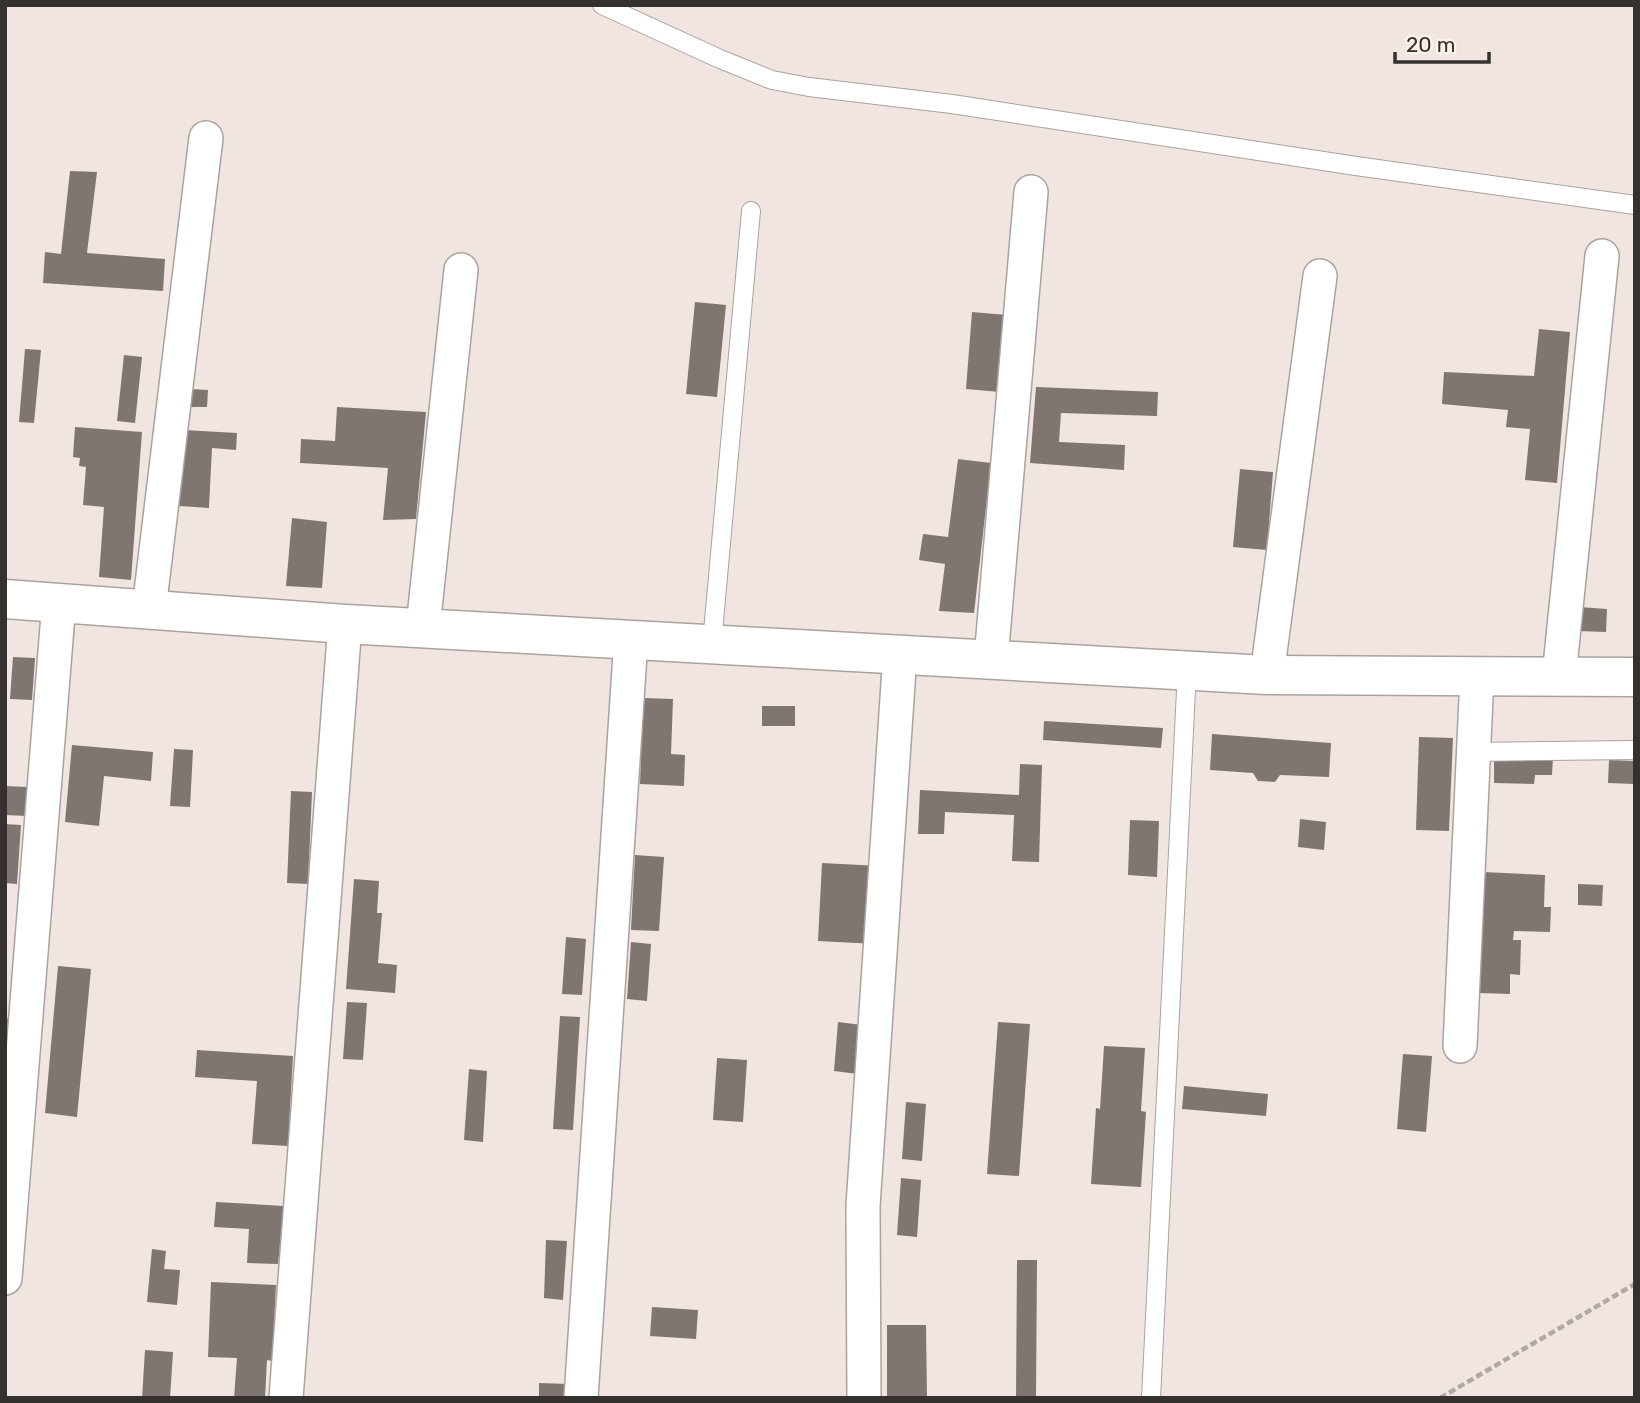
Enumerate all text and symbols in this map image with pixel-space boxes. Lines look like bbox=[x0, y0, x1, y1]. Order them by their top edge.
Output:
scale bar bbox=[1395, 21, 1490, 65]
text: 20 m bbox=[1406, 32, 1455, 57]

